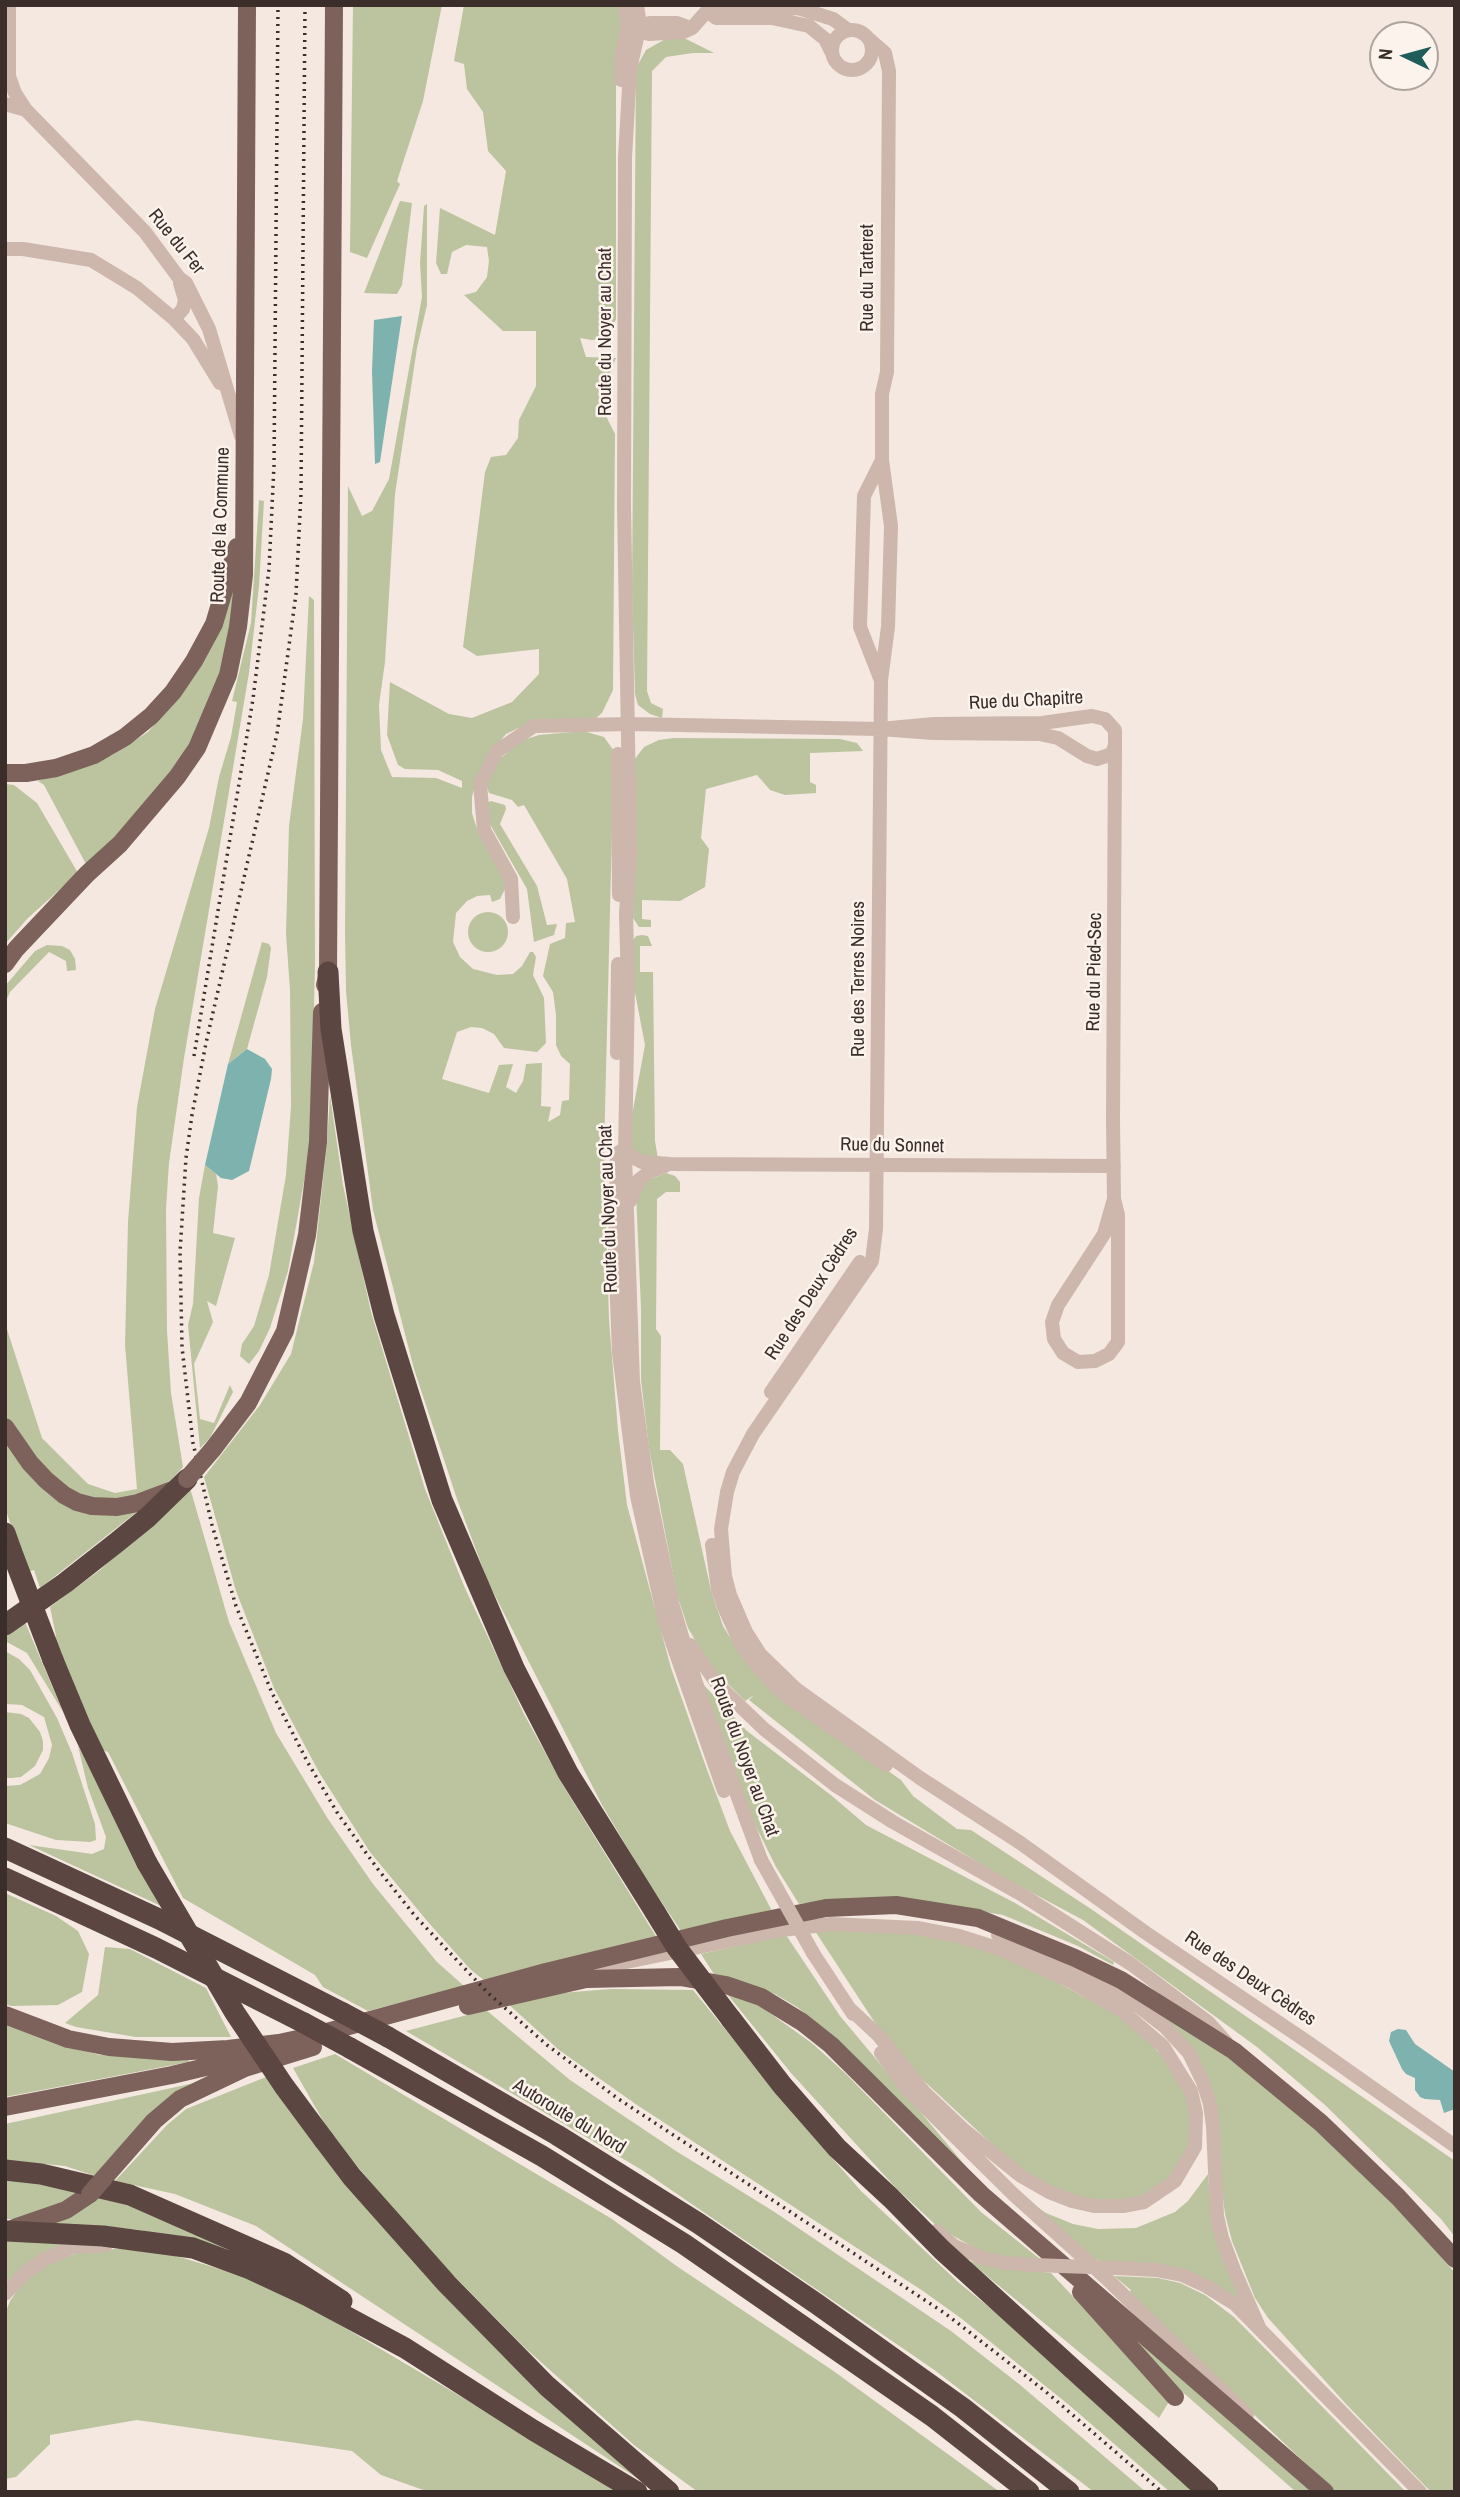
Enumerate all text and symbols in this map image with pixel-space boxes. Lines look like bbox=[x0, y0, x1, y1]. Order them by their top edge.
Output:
north arrow bbox=[1369, 21, 1439, 91]
text: N bbox=[1372, 48, 1399, 61]
street label: Rue du Fer bbox=[143, 205, 209, 279]
street label: Rue du Tarteret bbox=[857, 224, 879, 332]
street label: Route du Noyer au Chat bbox=[595, 248, 617, 416]
street label: Route de la Commune bbox=[207, 447, 235, 603]
street label: Rue du Chapitre bbox=[968, 687, 1084, 715]
street label: Rue des Terres Noires bbox=[848, 901, 870, 1057]
street label: Rue du Pied-Sec bbox=[1083, 912, 1107, 1032]
street label: Route du Noyer au Chat bbox=[595, 1125, 623, 1293]
street label: Rue du Sonnet bbox=[840, 1134, 944, 1158]
street label: Rue des Deux Cèdres bbox=[761, 1224, 863, 1364]
street label: Route du Noyer au Chat bbox=[705, 1674, 783, 1840]
street label: Rue des Deux Cèdres bbox=[1180, 1927, 1320, 2031]
street label: Autoroute du Nord bbox=[509, 2074, 629, 2160]

